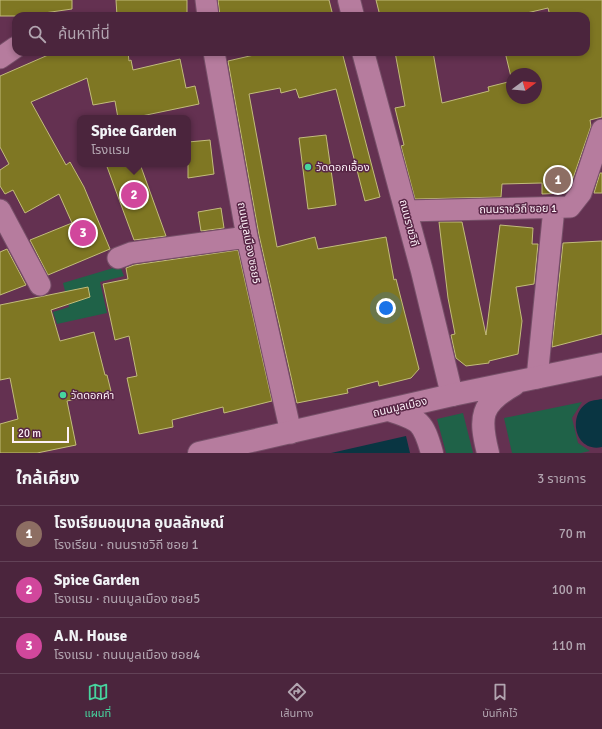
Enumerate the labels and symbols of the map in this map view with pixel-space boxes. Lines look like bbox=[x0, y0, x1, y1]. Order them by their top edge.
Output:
north arrow bbox=[506, 68, 542, 104]
place label: วัดดอกเอื้อง bbox=[316, 159, 370, 174]
marker: วัดดอกเอื้อง bbox=[303, 162, 313, 172]
pin: 1 bbox=[545, 165, 571, 195]
pin: 2 bbox=[121, 180, 147, 210]
street label: ถนนราชวิถี bbox=[397, 198, 421, 248]
street label: ถนนมูลเมือง ซอย5 bbox=[235, 201, 263, 285]
street label: ถนนราชวิถี ซอย 1 bbox=[479, 202, 557, 216]
pin: 3 bbox=[70, 218, 96, 248]
your location bbox=[376, 298, 396, 318]
place label: วัดดอกคำ bbox=[71, 389, 114, 402]
marker: วัดดอกคำ bbox=[58, 390, 68, 400]
street label: ถนนมูลเมือง bbox=[372, 394, 429, 420]
scale bar bbox=[12, 425, 69, 444]

